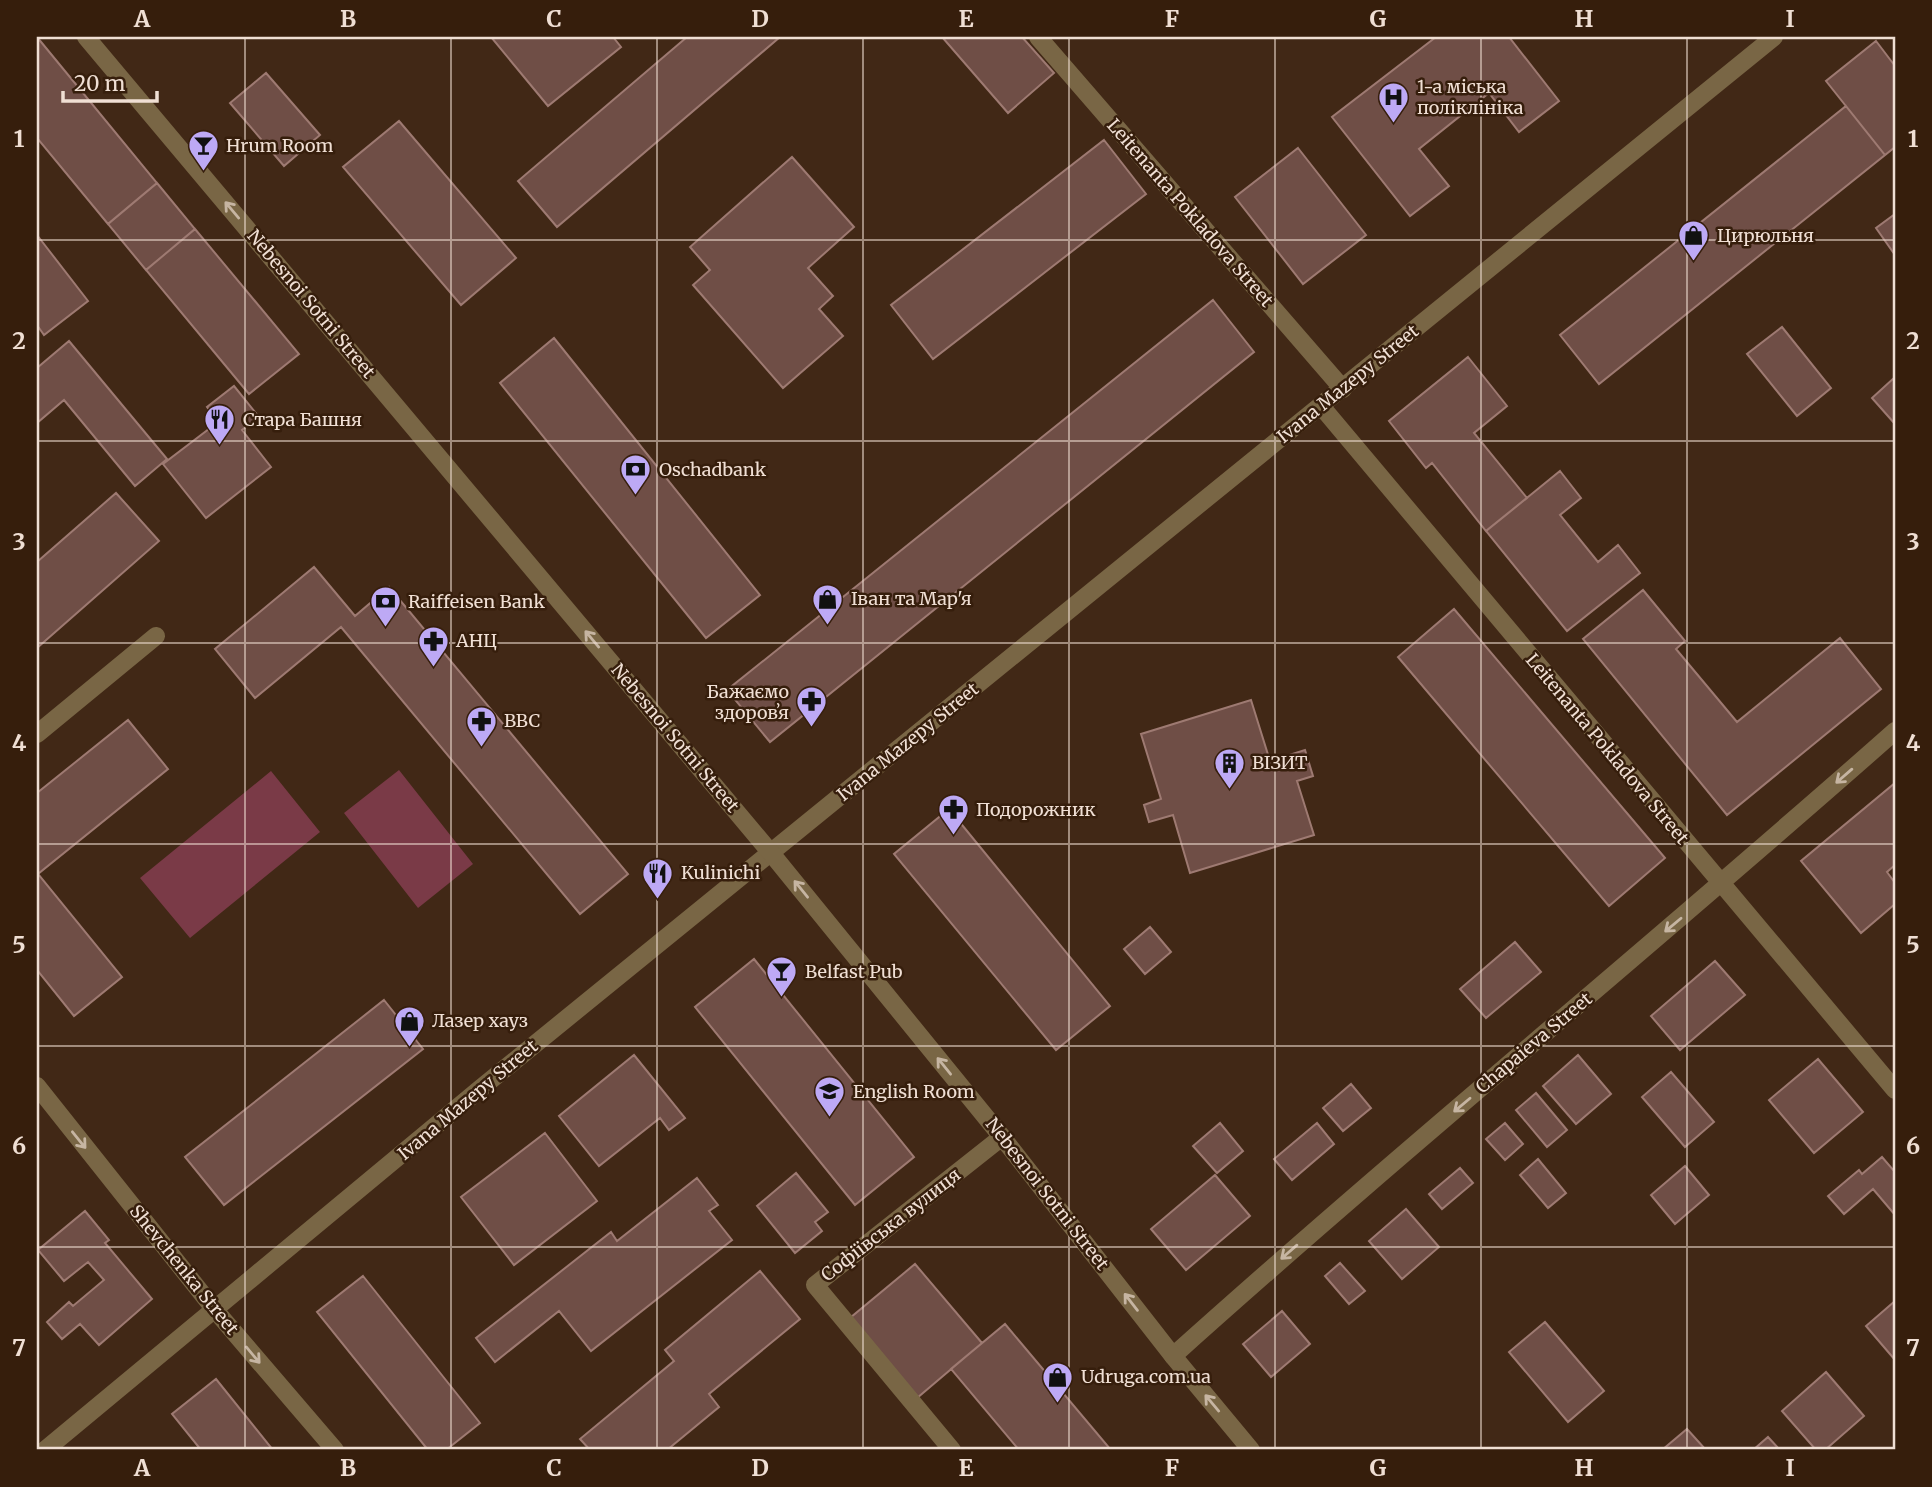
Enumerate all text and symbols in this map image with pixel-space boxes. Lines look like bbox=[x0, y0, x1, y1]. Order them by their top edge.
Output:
text: A bbox=[133, 4, 151, 33]
text: B bbox=[340, 4, 356, 33]
text: C bbox=[546, 4, 562, 33]
text: D bbox=[751, 4, 769, 33]
text: E bbox=[958, 4, 974, 33]
text: F bbox=[1165, 4, 1179, 33]
text: G bbox=[1370, 4, 1387, 33]
text: H bbox=[1575, 4, 1594, 33]
text: I bbox=[1785, 4, 1795, 33]
scale bar bbox=[63, 60, 158, 104]
text: 20 m bbox=[74, 70, 126, 97]
place label: 1-а міська поліклініка bbox=[1417, 75, 1524, 119]
hospital icon: 1-а міська поліклініка bbox=[1377, 80, 1411, 124]
street label: Leitenanta Pokladova Street bbox=[1102, 114, 1278, 312]
text: 1 bbox=[14, 124, 25, 153]
text: 1 bbox=[1908, 124, 1919, 153]
bar icon: Hrum Room bbox=[186, 129, 220, 173]
place label: Hrum Room bbox=[226, 134, 334, 157]
one-way arrow bbox=[224, 201, 239, 219]
shop icon: Цирюльня bbox=[1677, 219, 1711, 263]
place label: Цирюльня bbox=[1717, 224, 1814, 247]
street label: Nebesnoi Sotni Street bbox=[242, 225, 380, 383]
street label: Ivana Mazepy Street bbox=[1272, 319, 1423, 448]
text: 2 bbox=[12, 326, 26, 355]
text: 2 bbox=[1906, 326, 1920, 355]
restaurant icon: Стара Башня bbox=[203, 403, 237, 447]
place label: Стара Башня bbox=[243, 408, 362, 431]
bank icon: Oschadbank bbox=[619, 453, 653, 497]
place label: Oschadbank bbox=[659, 458, 767, 481]
text: 3 bbox=[12, 527, 26, 556]
text: 3 bbox=[1906, 527, 1920, 556]
shop icon: Іван та Мар'я bbox=[811, 582, 845, 626]
bank icon: Raiffeisen Bank bbox=[368, 585, 402, 629]
place label: Іван та Мар'я bbox=[851, 587, 972, 610]
place label: Raiffeisen Bank bbox=[408, 590, 545, 613]
pharmacy icon: АНЦ bbox=[416, 624, 450, 668]
place label: АНЦ bbox=[455, 629, 497, 652]
one-way arrow bbox=[584, 631, 600, 649]
street label: Leitenanta Pokladova Street bbox=[1521, 649, 1694, 849]
street label: Nebesnoi Sotni Street bbox=[606, 659, 744, 817]
street label: Ivana Mazepy Street bbox=[832, 677, 983, 806]
place label: Бажаємо здоровʼя bbox=[707, 680, 789, 724]
pharmacy icon: Бажаємо здоровʼя bbox=[795, 685, 829, 729]
pharmacy icon: ВВС bbox=[464, 704, 498, 748]
place label: ВВС bbox=[504, 709, 540, 732]
text: 4 bbox=[12, 728, 27, 757]
text: 4 bbox=[1906, 728, 1921, 757]
building icon: ВІЗИТ bbox=[1212, 746, 1246, 790]
place label: ВІЗИТ bbox=[1252, 751, 1308, 774]
one-way arrow bbox=[1835, 768, 1853, 784]
pharmacy icon: Подорожник bbox=[936, 793, 970, 837]
place label: Подорожник bbox=[976, 798, 1096, 821]
restaurant icon: Kulinichi bbox=[641, 856, 675, 900]
place label: Kulinichi bbox=[681, 861, 760, 884]
one-way arrow bbox=[793, 881, 808, 899]
one-way arrow bbox=[1664, 917, 1682, 933]
text: 5 bbox=[12, 930, 26, 959]
text: 5 bbox=[1906, 930, 1920, 959]
bar icon: Belfast Pub bbox=[765, 955, 799, 999]
place label: Belfast Pub bbox=[805, 960, 903, 983]
street label: Chapaieva Street bbox=[1471, 987, 1597, 1098]
shop icon: Лазер хауз bbox=[392, 1004, 426, 1048]
place label: Лазер хауз bbox=[432, 1009, 528, 1032]
street label: Ivana Mazepy Street bbox=[393, 1034, 542, 1165]
one-way arrow bbox=[937, 1057, 952, 1075]
school or university icon: English Room bbox=[813, 1075, 847, 1119]
place label: English Room bbox=[853, 1080, 975, 1103]
one-way arrow bbox=[1453, 1096, 1471, 1112]
street label: Nebesnoi Sotni Street bbox=[981, 1113, 1114, 1275]
one-way arrow bbox=[72, 1130, 87, 1148]
text: 6 bbox=[12, 1131, 26, 1160]
text: 6 bbox=[1906, 1131, 1920, 1160]
street label: Софіївська вулиця bbox=[816, 1163, 965, 1286]
street label: Shevchenka Street bbox=[125, 1200, 244, 1339]
one-way arrow bbox=[1280, 1244, 1298, 1260]
one-way arrow bbox=[1123, 1293, 1138, 1312]
text: 7 bbox=[12, 1333, 26, 1362]
text: 7 bbox=[1906, 1333, 1920, 1362]
one-way arrow bbox=[245, 1345, 261, 1363]
shop icon: Udruga.com.ua bbox=[1041, 1360, 1075, 1404]
place label: Udruga.com.ua bbox=[1081, 1365, 1211, 1388]
one-way arrow bbox=[1204, 1394, 1220, 1412]
text: A bbox=[133, 1453, 151, 1482]
text: B bbox=[340, 1453, 356, 1482]
text: C bbox=[546, 1453, 562, 1482]
text: D bbox=[751, 1453, 769, 1482]
text: E bbox=[958, 1453, 974, 1482]
text: F bbox=[1165, 1453, 1179, 1482]
text: G bbox=[1370, 1453, 1387, 1482]
text: H bbox=[1575, 1453, 1594, 1482]
text: I bbox=[1785, 1453, 1795, 1482]

